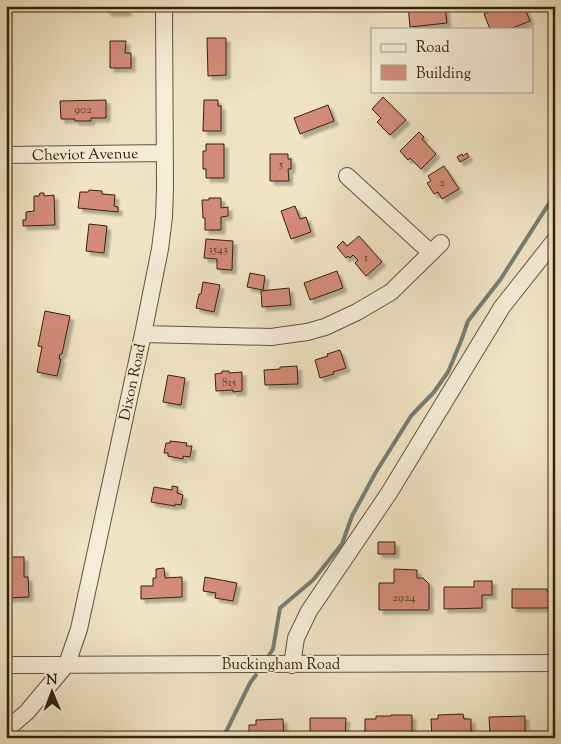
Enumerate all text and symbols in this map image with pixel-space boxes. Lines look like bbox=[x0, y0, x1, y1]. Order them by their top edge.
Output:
legend bbox=[371, 28, 534, 92]
text: Road bbox=[416, 38, 450, 59]
text: Building bbox=[416, 64, 471, 85]
house number: 902 bbox=[74, 101, 92, 119]
street label: Cheviot Avenue bbox=[32, 144, 138, 167]
house number: 5 bbox=[278, 156, 283, 174]
house number: 2 bbox=[439, 174, 445, 192]
house number: 3543 bbox=[208, 241, 228, 259]
house number: 1 bbox=[364, 249, 368, 267]
street label: Dixon Road bbox=[115, 341, 152, 423]
house number: 815 bbox=[222, 374, 236, 392]
house number: 2924 bbox=[392, 589, 416, 607]
street label: Buckingham Road bbox=[222, 655, 341, 676]
north arrow bbox=[28, 666, 78, 716]
text: N bbox=[46, 671, 58, 691]

